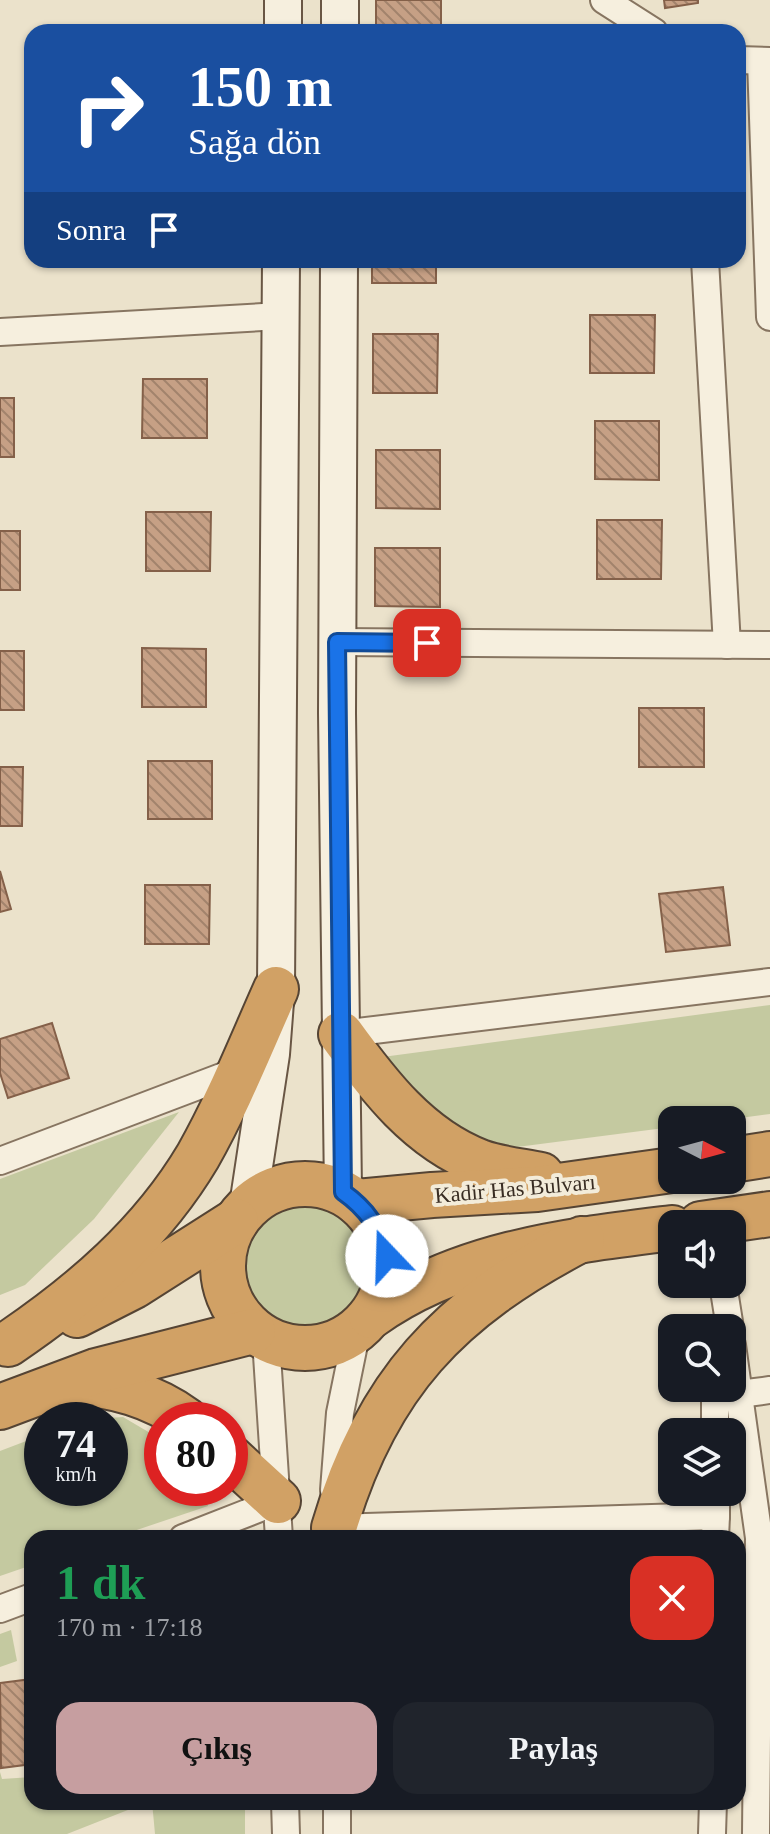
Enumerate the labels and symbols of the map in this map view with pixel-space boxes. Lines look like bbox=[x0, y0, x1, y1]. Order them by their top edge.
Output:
pin bbox=[393, 609, 461, 677]
north arrow bbox=[658, 1106, 746, 1194]
street label: Kadir Has Bulvarı bbox=[434, 1169, 596, 1208]
position arrow bbox=[345, 1214, 429, 1298]
speed limit sign: 80 bbox=[144, 1402, 248, 1506]

